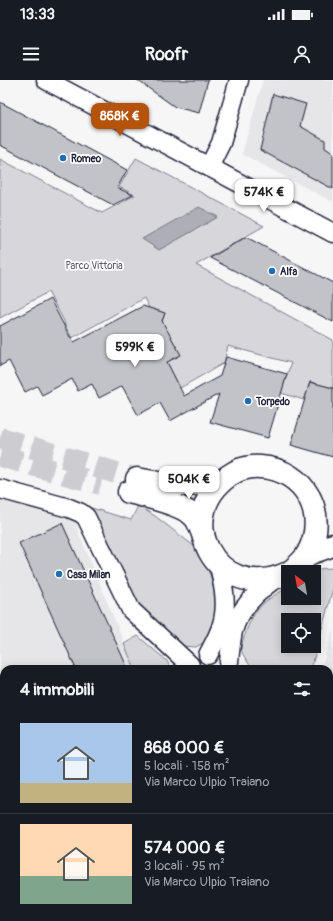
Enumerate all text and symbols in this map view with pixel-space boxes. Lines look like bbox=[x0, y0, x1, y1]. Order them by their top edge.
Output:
text: 13:33 bbox=[20, 5, 55, 24]
icon: menu bbox=[20, 43, 42, 65]
text: Roofr bbox=[145, 43, 188, 66]
icon: person bbox=[291, 43, 313, 65]
pin: 868K € bbox=[87, 103, 153, 137]
text: 868K € bbox=[100, 108, 140, 124]
marker: Romeo bbox=[58, 153, 68, 163]
place label: Romeo bbox=[71, 153, 102, 165]
pin: 574K € bbox=[231, 179, 297, 213]
text: 574K € bbox=[244, 184, 284, 200]
park label: Parco Vittoria bbox=[65, 260, 123, 272]
marker: Alfa bbox=[267, 266, 277, 276]
place label: Alfa bbox=[280, 266, 298, 278]
pin: 599K € bbox=[102, 334, 168, 368]
text: 599K € bbox=[115, 339, 155, 355]
marker: Torpedo bbox=[243, 396, 253, 406]
place label: Torpedo bbox=[255, 396, 290, 408]
pin: 504K € bbox=[156, 466, 222, 500]
text: 504K € bbox=[168, 471, 210, 487]
north arrow bbox=[281, 565, 321, 605]
map controls bbox=[281, 565, 321, 653]
marker: Casa Milan bbox=[54, 569, 64, 579]
place label: Casa Milan bbox=[67, 569, 111, 581]
button: locate bbox=[281, 613, 321, 653]
icon: filters bbox=[291, 678, 313, 700]
text: 4 immobili bbox=[20, 679, 94, 700]
text: 868 000 € bbox=[144, 737, 224, 758]
icon: home bbox=[52, 739, 100, 787]
text: 5 locali · 158 m² bbox=[144, 758, 229, 774]
text: Via Marco Ulpio Traiano bbox=[144, 774, 269, 790]
text: 574 000 € bbox=[144, 837, 226, 858]
icon: home bbox=[52, 840, 100, 888]
text: 3 locali · 95 m² bbox=[144, 858, 225, 874]
text: Via Marco Ulpio Traiano bbox=[144, 874, 269, 890]

